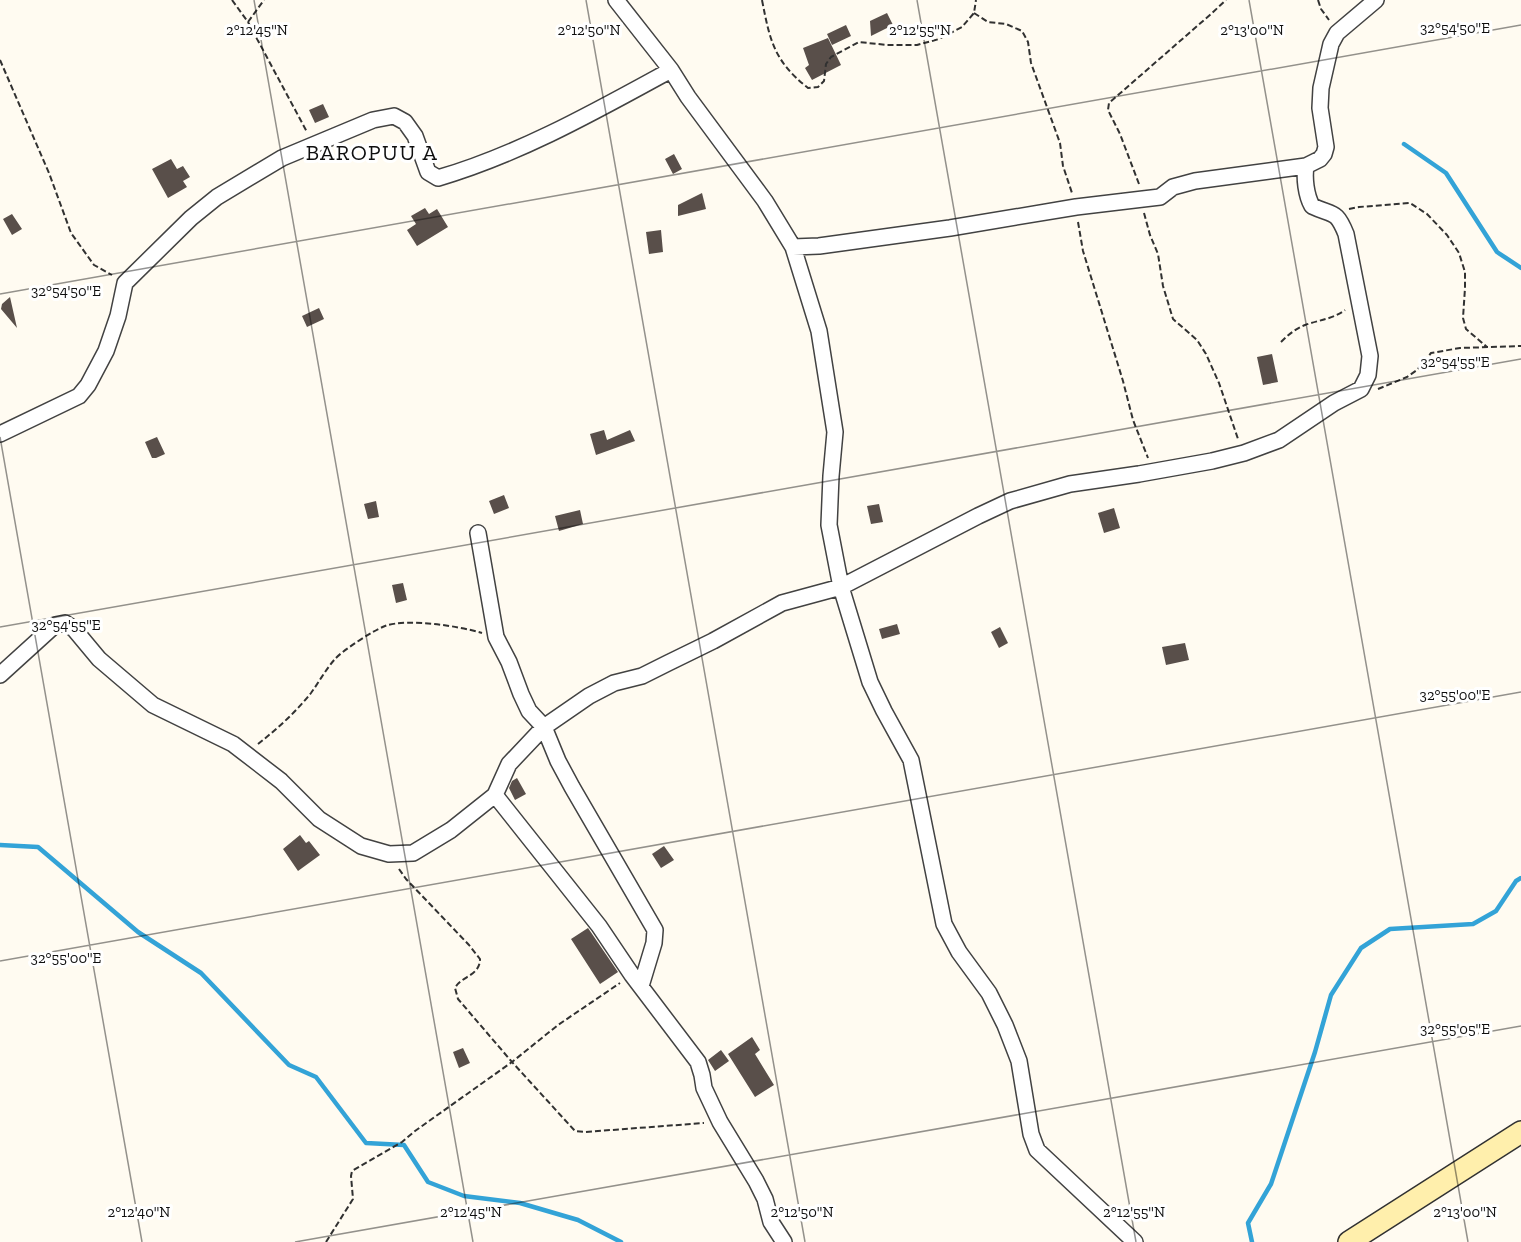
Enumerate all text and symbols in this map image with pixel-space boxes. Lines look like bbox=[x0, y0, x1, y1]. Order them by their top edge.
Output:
text: 32°54'50"E bbox=[1420, 19, 1490, 37]
text: 2°12'45"N bbox=[226, 21, 288, 39]
text: 2°12'50"N bbox=[558, 21, 621, 39]
text: 2°12'55"N bbox=[889, 21, 951, 39]
text: 2°13'00"N bbox=[1220, 21, 1284, 39]
district label: BAROPUU A bbox=[306, 139, 438, 166]
text: 32°54'50"E bbox=[31, 282, 101, 300]
text: 32°54'55"E bbox=[1420, 353, 1490, 371]
text: 32°54'55"E bbox=[31, 616, 101, 634]
text: 32°55'00"E bbox=[1420, 686, 1491, 704]
text: 32°55'00"E bbox=[31, 949, 102, 967]
text: 32°55'05"E bbox=[1420, 1020, 1490, 1038]
text: 2°12'40"N bbox=[108, 1203, 170, 1221]
text: 2°12'45"N bbox=[440, 1203, 502, 1221]
text: 2°12'50"N bbox=[771, 1203, 834, 1221]
text: 2°12'55"N bbox=[1103, 1203, 1165, 1221]
text: 2°13'00"N bbox=[1433, 1203, 1497, 1221]

